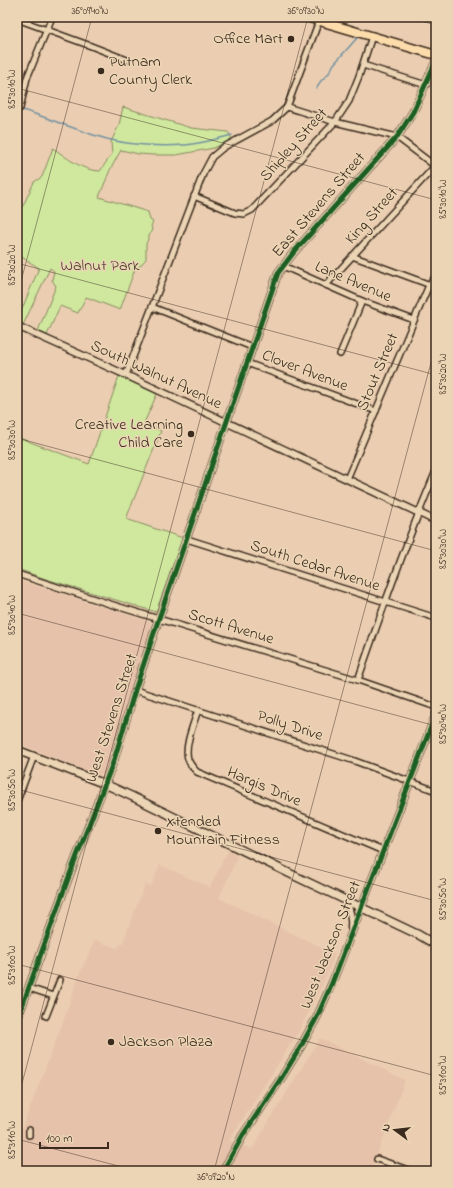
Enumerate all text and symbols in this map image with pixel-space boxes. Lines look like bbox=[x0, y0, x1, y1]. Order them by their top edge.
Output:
text: 36°09'40"N bbox=[71, 4, 109, 19]
text: 36°09'30"N bbox=[287, 4, 325, 19]
place label: Office Mart bbox=[213, 27, 284, 51]
marker: Office Mart bbox=[286, 34, 296, 44]
place label: Putnam County Clerk bbox=[109, 50, 193, 92]
marker: Putnam County Clerk bbox=[96, 66, 106, 76]
text: 85°30'10"W bbox=[5, 69, 20, 109]
street label: Shipley Street bbox=[254, 102, 334, 187]
street label: East Stevens Street bbox=[266, 147, 372, 263]
text: 85°30'10"W bbox=[436, 179, 451, 219]
street label: King Street bbox=[340, 181, 405, 250]
text: 85°30'20"W bbox=[5, 244, 20, 286]
park label: Walnut Park bbox=[60, 254, 140, 278]
street label: Lane Avenue bbox=[311, 255, 396, 309]
street label: Stout Street bbox=[351, 329, 405, 415]
street label: South Walnut Avenue bbox=[86, 334, 226, 416]
street label: Clover Avenue bbox=[258, 344, 352, 399]
text: 85°30'20"W bbox=[436, 353, 451, 395]
place label: Creative Learning Child Care bbox=[75, 413, 184, 455]
text: 85°30'30"W bbox=[5, 420, 20, 460]
marker: Creative Learning Child Care bbox=[186, 429, 196, 439]
text: 85°30'30"W bbox=[436, 529, 451, 569]
street label: South Cedar Avenue bbox=[247, 534, 384, 599]
text: 85°30'40"W bbox=[5, 595, 20, 635]
street label: Scott Avenue bbox=[185, 603, 278, 652]
street label: West Stevens Street bbox=[80, 650, 144, 785]
street label: Polly Drive bbox=[254, 704, 327, 748]
text: 85°30'40"W bbox=[436, 704, 451, 744]
street label: Hargis Drive bbox=[223, 761, 306, 814]
text: 85°30'50"W bbox=[5, 769, 20, 811]
place label: Xtended Mountain Fitness bbox=[166, 810, 280, 852]
marker: Xtended Mountain Fitness bbox=[153, 826, 163, 836]
street label: West Jackson Street bbox=[294, 877, 368, 1013]
text: 85°30'50"W bbox=[436, 878, 451, 920]
text: 85°31'00"W bbox=[5, 945, 20, 985]
place label: Jackson Plaza bbox=[119, 1030, 213, 1054]
marker: Jackson Plaza bbox=[106, 1037, 116, 1047]
text: 85°31'00"W bbox=[436, 1055, 451, 1095]
north arrow bbox=[375, 1110, 415, 1150]
text: 85°31'10"W bbox=[5, 1121, 20, 1159]
text: N bbox=[378, 1122, 395, 1133]
scale bar bbox=[40, 1124, 108, 1150]
text: 100 m bbox=[46, 1130, 73, 1148]
text: 36°09'20"N bbox=[197, 1170, 235, 1185]

